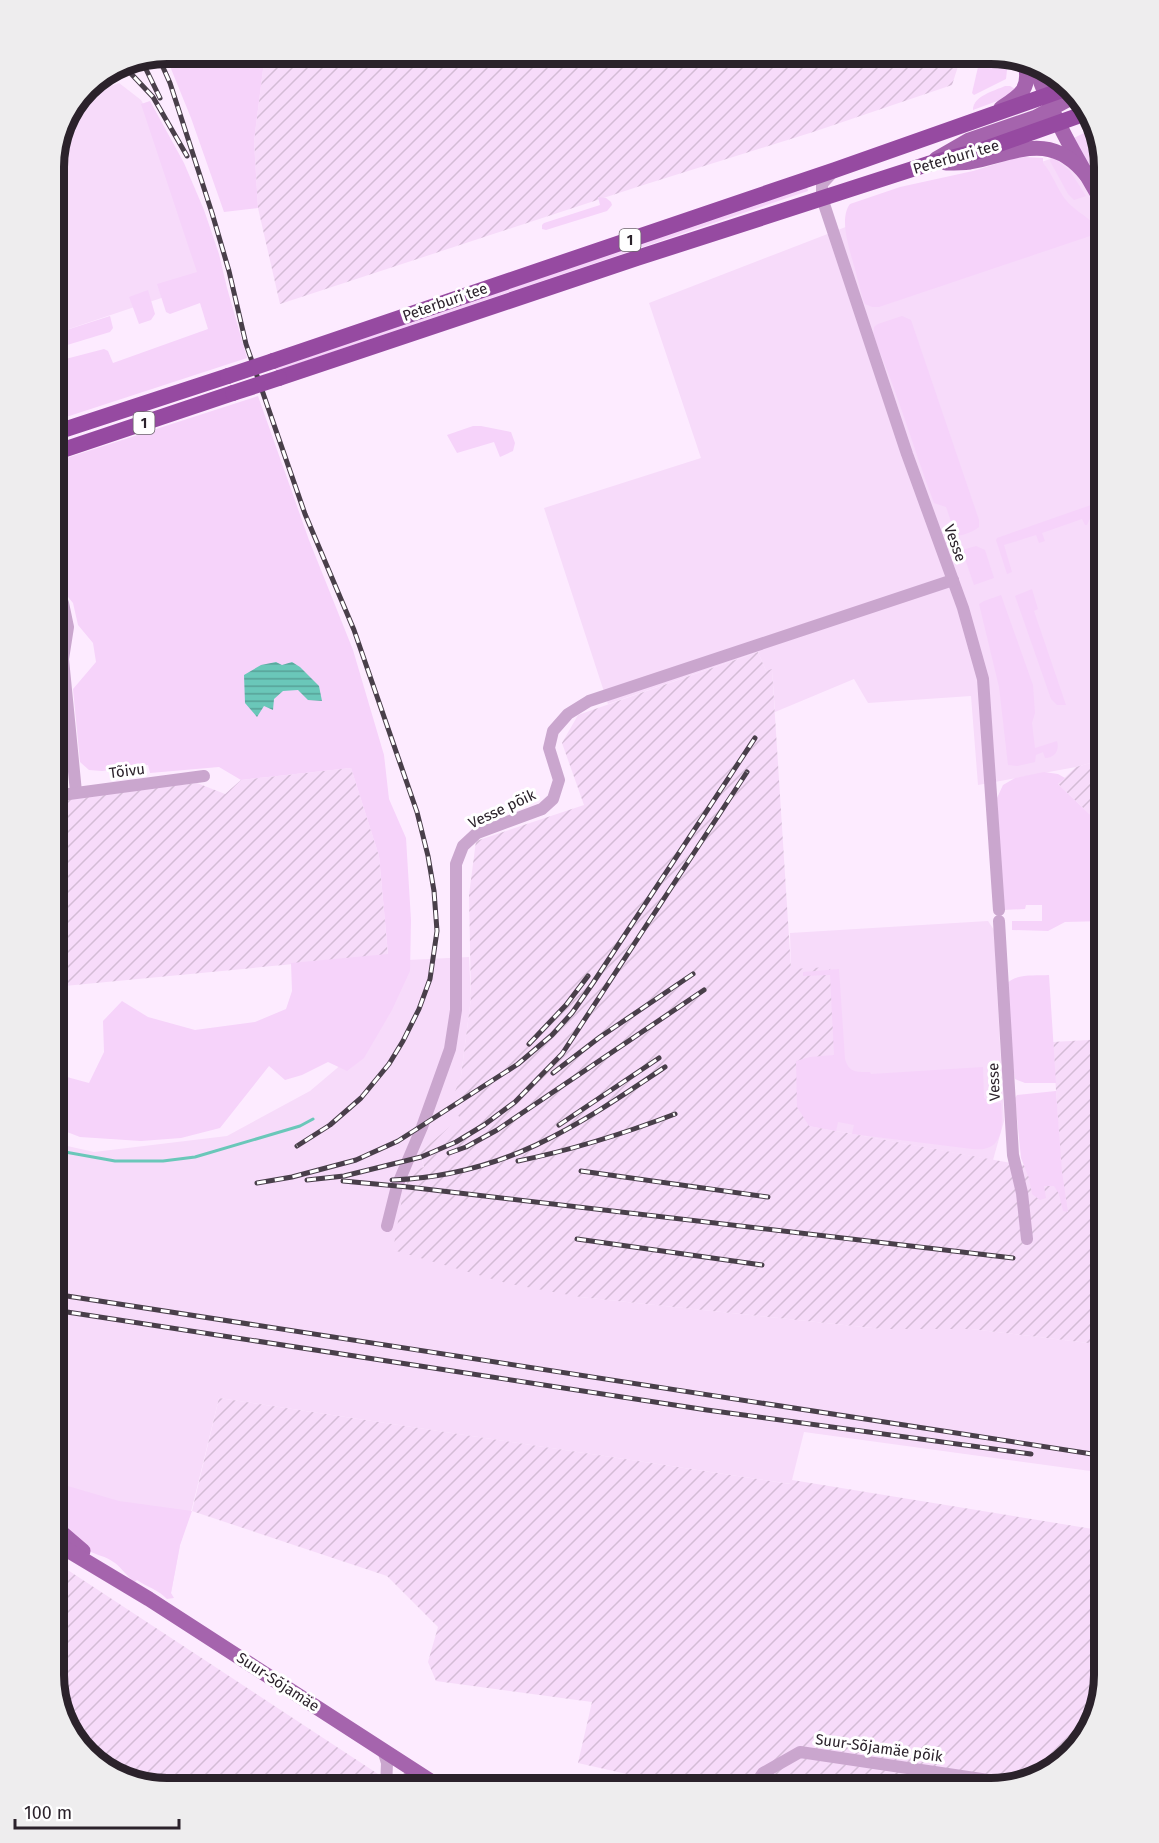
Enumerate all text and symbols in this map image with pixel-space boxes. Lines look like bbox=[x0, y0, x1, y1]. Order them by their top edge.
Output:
street label: Peterburi tee bbox=[911, 136, 1001, 178]
road number: 1 bbox=[620, 229, 640, 251]
street label: Peterburi tee bbox=[400, 279, 490, 325]
road number: 1 bbox=[134, 412, 154, 434]
street label: Vesse bbox=[940, 522, 970, 564]
street label: Tõivu bbox=[108, 760, 146, 782]
street label: Vesse põik bbox=[466, 786, 539, 832]
street label: Vesse bbox=[984, 1062, 1004, 1102]
street label: Suur-Sõjamäe bbox=[233, 1649, 323, 1715]
street label: Suur-Sõjamäe põik bbox=[814, 1730, 944, 1766]
scale bar bbox=[15, 1792, 178, 1830]
text: 100 m bbox=[24, 1802, 72, 1824]

